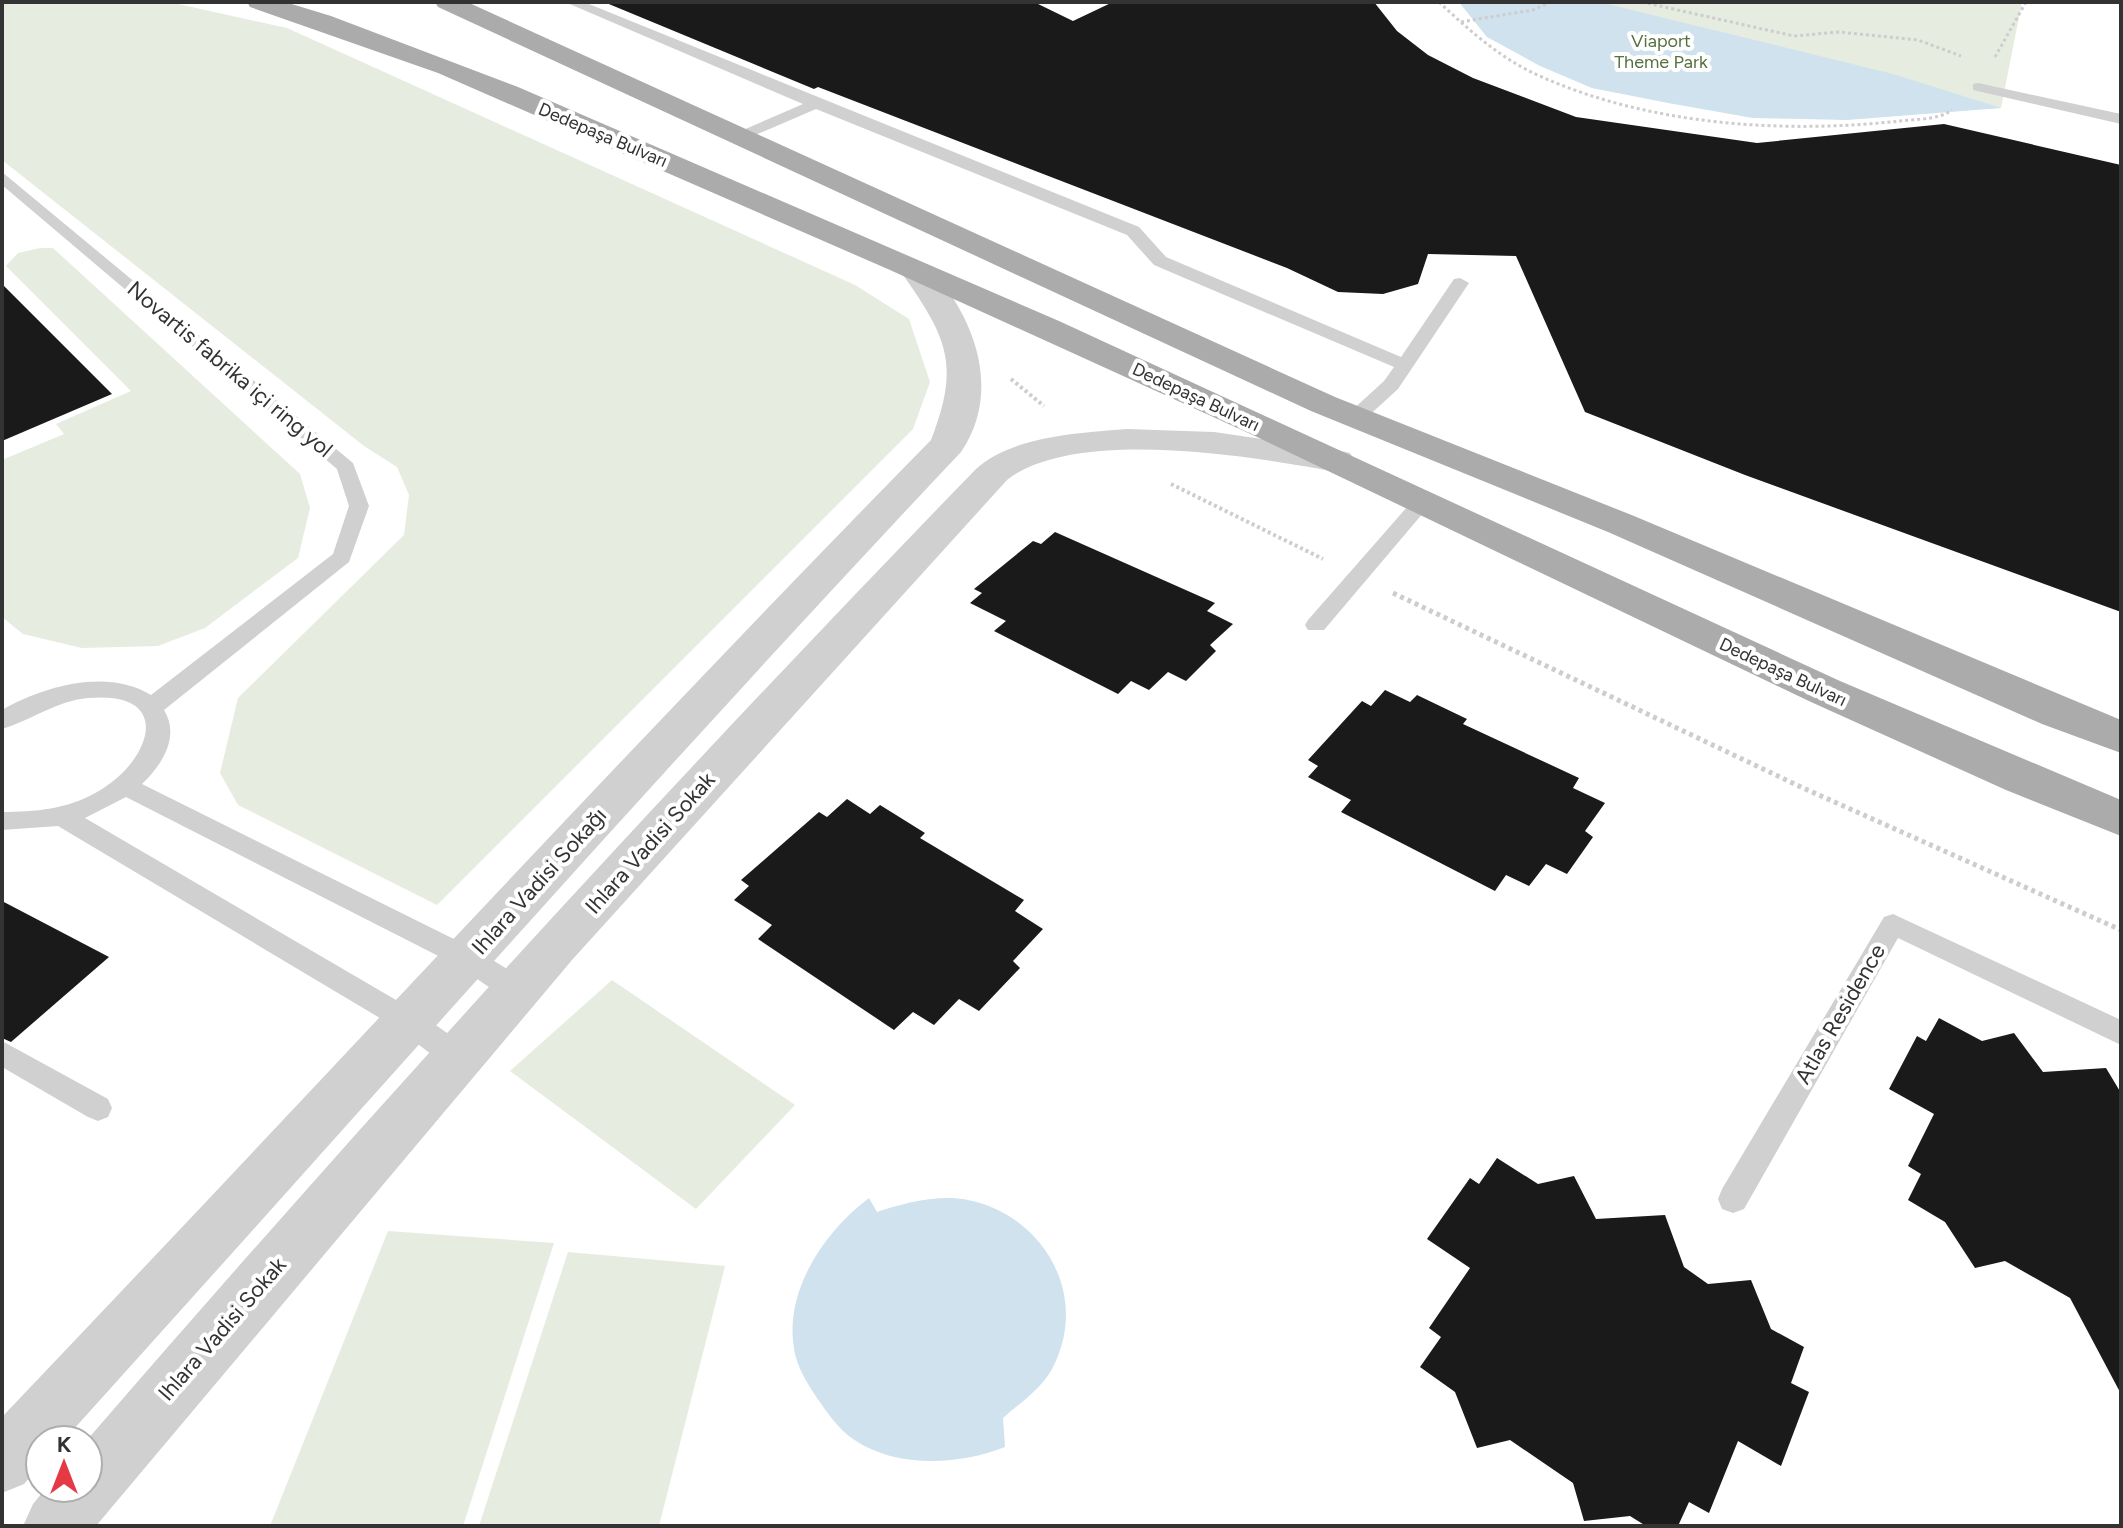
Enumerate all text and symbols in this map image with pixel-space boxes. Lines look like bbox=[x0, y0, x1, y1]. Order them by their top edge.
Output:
park label: Viaport Theme Park bbox=[1614, 30, 1708, 73]
street label: Dedepaşa Bulvarı bbox=[535, 98, 671, 172]
street label: Novartis fabrika içi ring yol bbox=[122, 275, 338, 463]
street label: Dedepaşa Bulvarı bbox=[1129, 358, 1263, 436]
street label: Dedepaşa Bulvarı bbox=[1716, 633, 1850, 711]
street label: Ihlara Vadisi Sokak bbox=[579, 766, 721, 919]
street label: Ihlara Vadisi Sokağı bbox=[466, 802, 612, 960]
street label: Atlas Residence bbox=[1789, 939, 1891, 1089]
street label: Ihlara Vadisi Sokak bbox=[152, 1251, 292, 1406]
north arrow bbox=[24, 1424, 104, 1504]
text: K bbox=[57, 1431, 72, 1458]

